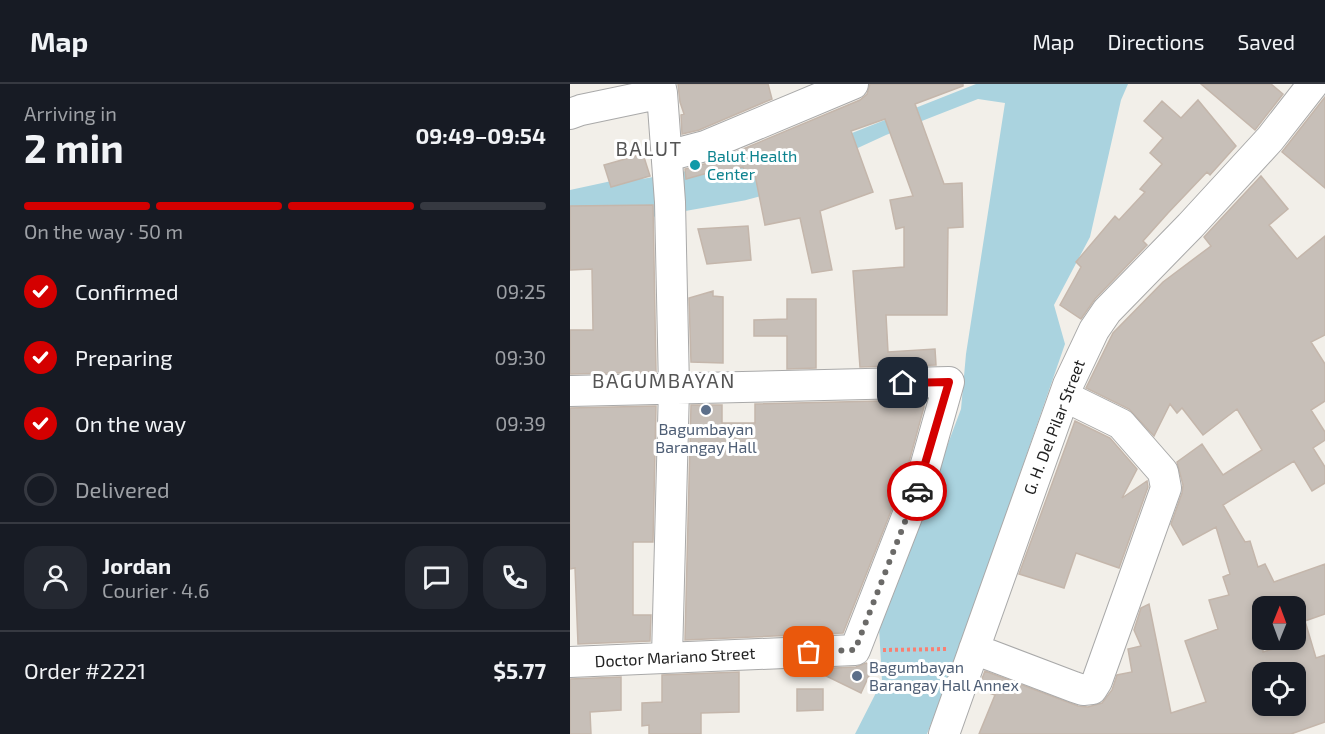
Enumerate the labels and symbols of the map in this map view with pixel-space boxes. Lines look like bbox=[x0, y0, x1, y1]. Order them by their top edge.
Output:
district label: BALUT bbox=[615, 136, 683, 160]
place label: Balut Health Center bbox=[707, 146, 797, 183]
marker: Balut Health Center bbox=[688, 158, 702, 172]
street label: G. H. Del Pilar Street bbox=[1019, 356, 1088, 497]
pin bbox=[877, 357, 928, 408]
district label: BAGUMBAYAN bbox=[592, 368, 736, 392]
marker: Bagumbayan Barangay Hall bbox=[699, 403, 713, 417]
place label: Bagumbayan Barangay Hall bbox=[655, 419, 757, 456]
courier bbox=[887, 461, 947, 521]
north arrow bbox=[1252, 596, 1306, 650]
pin bbox=[783, 626, 834, 677]
street label: Doctor Mariano Street bbox=[594, 643, 756, 670]
place label: Bagumbayan Barangay Hall Annex bbox=[869, 657, 1019, 694]
marker: Bagumbayan Barangay Hall Annex bbox=[850, 669, 864, 683]

